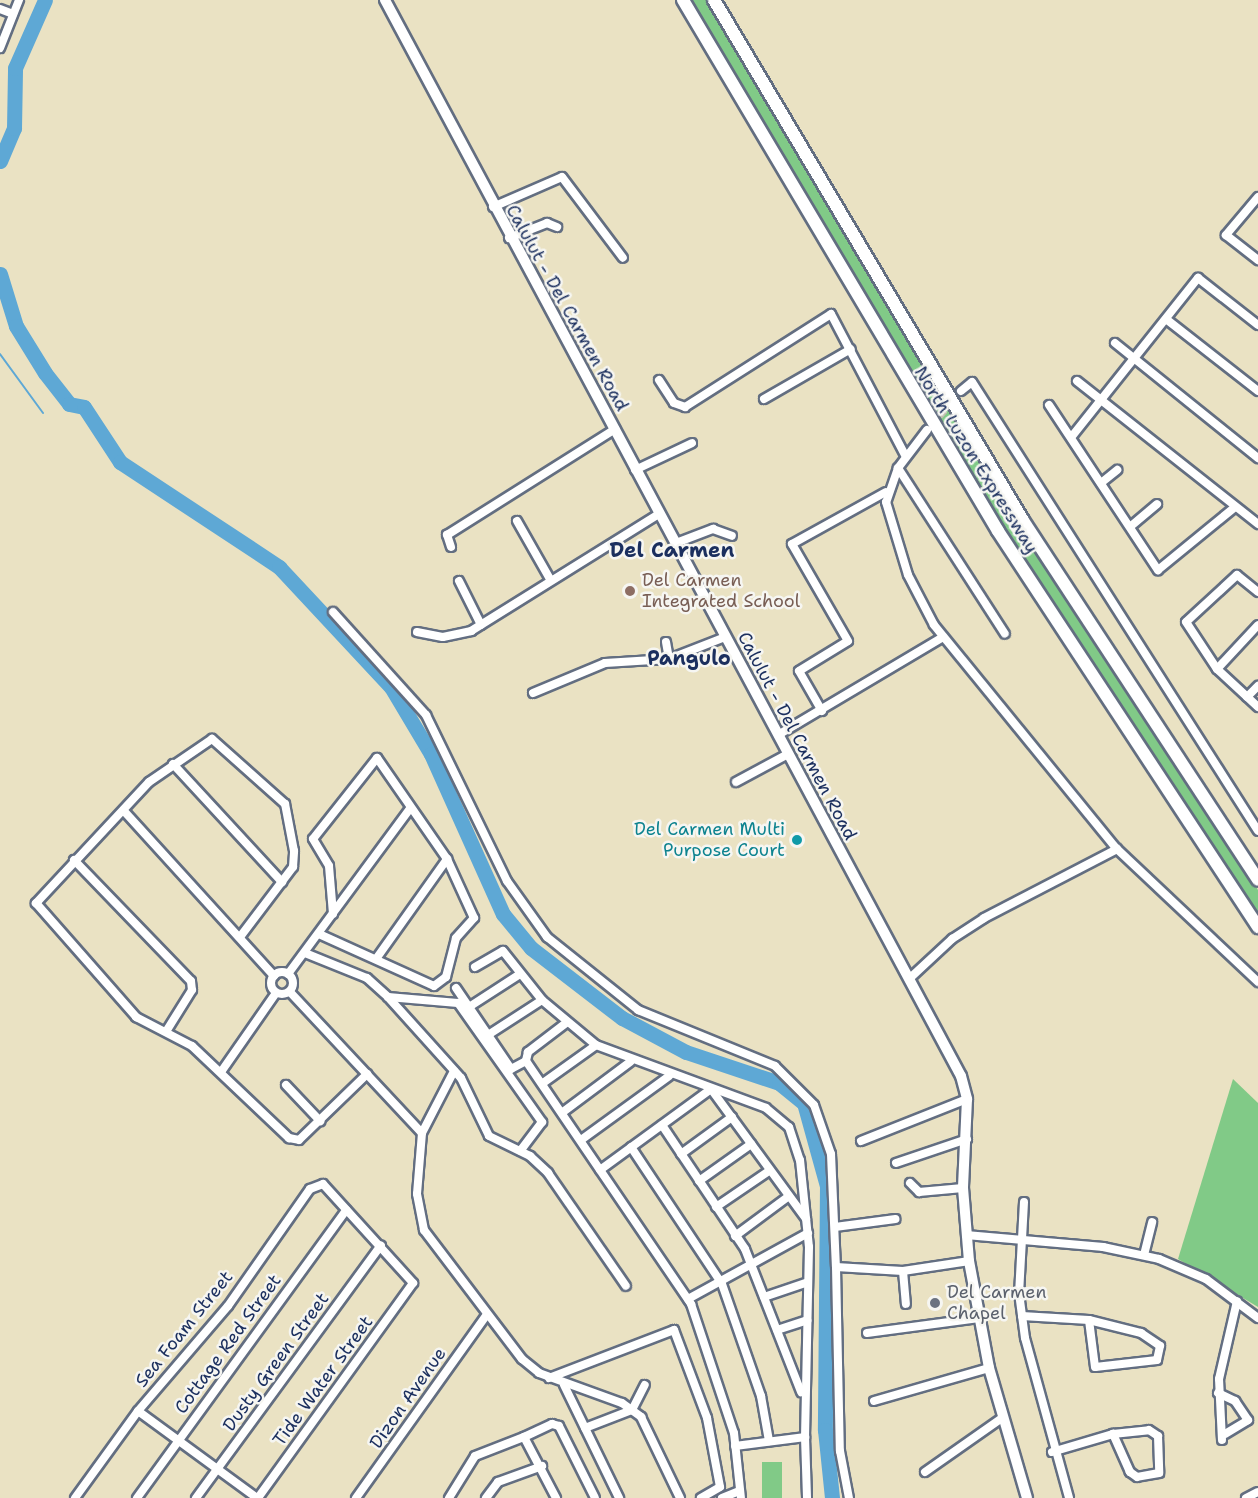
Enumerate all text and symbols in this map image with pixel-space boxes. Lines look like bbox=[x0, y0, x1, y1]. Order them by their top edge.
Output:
street label: Calulut - Del Carmen Road bbox=[501, 201, 633, 415]
street label: North Luzon Expressway bbox=[910, 363, 1042, 557]
district label: Del Carmen bbox=[609, 537, 735, 563]
place label: Del Carmen Integrated School bbox=[642, 570, 800, 612]
marker: Del Carmen Integrated School bbox=[623, 584, 637, 598]
street label: Calulut - Del Carmen Road bbox=[733, 628, 861, 844]
district label: Pangulo bbox=[647, 646, 731, 670]
place label: Del Carmen Multi Purpose Court bbox=[634, 819, 785, 862]
marker: Del Carmen Multi Purpose Court bbox=[790, 833, 804, 847]
street label: Sea Foam Street bbox=[131, 1267, 237, 1391]
street label: Cottage Red Street bbox=[170, 1270, 286, 1418]
place label: Del Carmen Chapel bbox=[947, 1282, 1046, 1324]
street label: Dusty Green Street bbox=[219, 1289, 333, 1435]
marker: Del Carmen Chapel bbox=[928, 1296, 942, 1310]
street label: Tide Water Street bbox=[269, 1312, 377, 1450]
street label: Dizon Avenue bbox=[365, 1343, 451, 1453]

